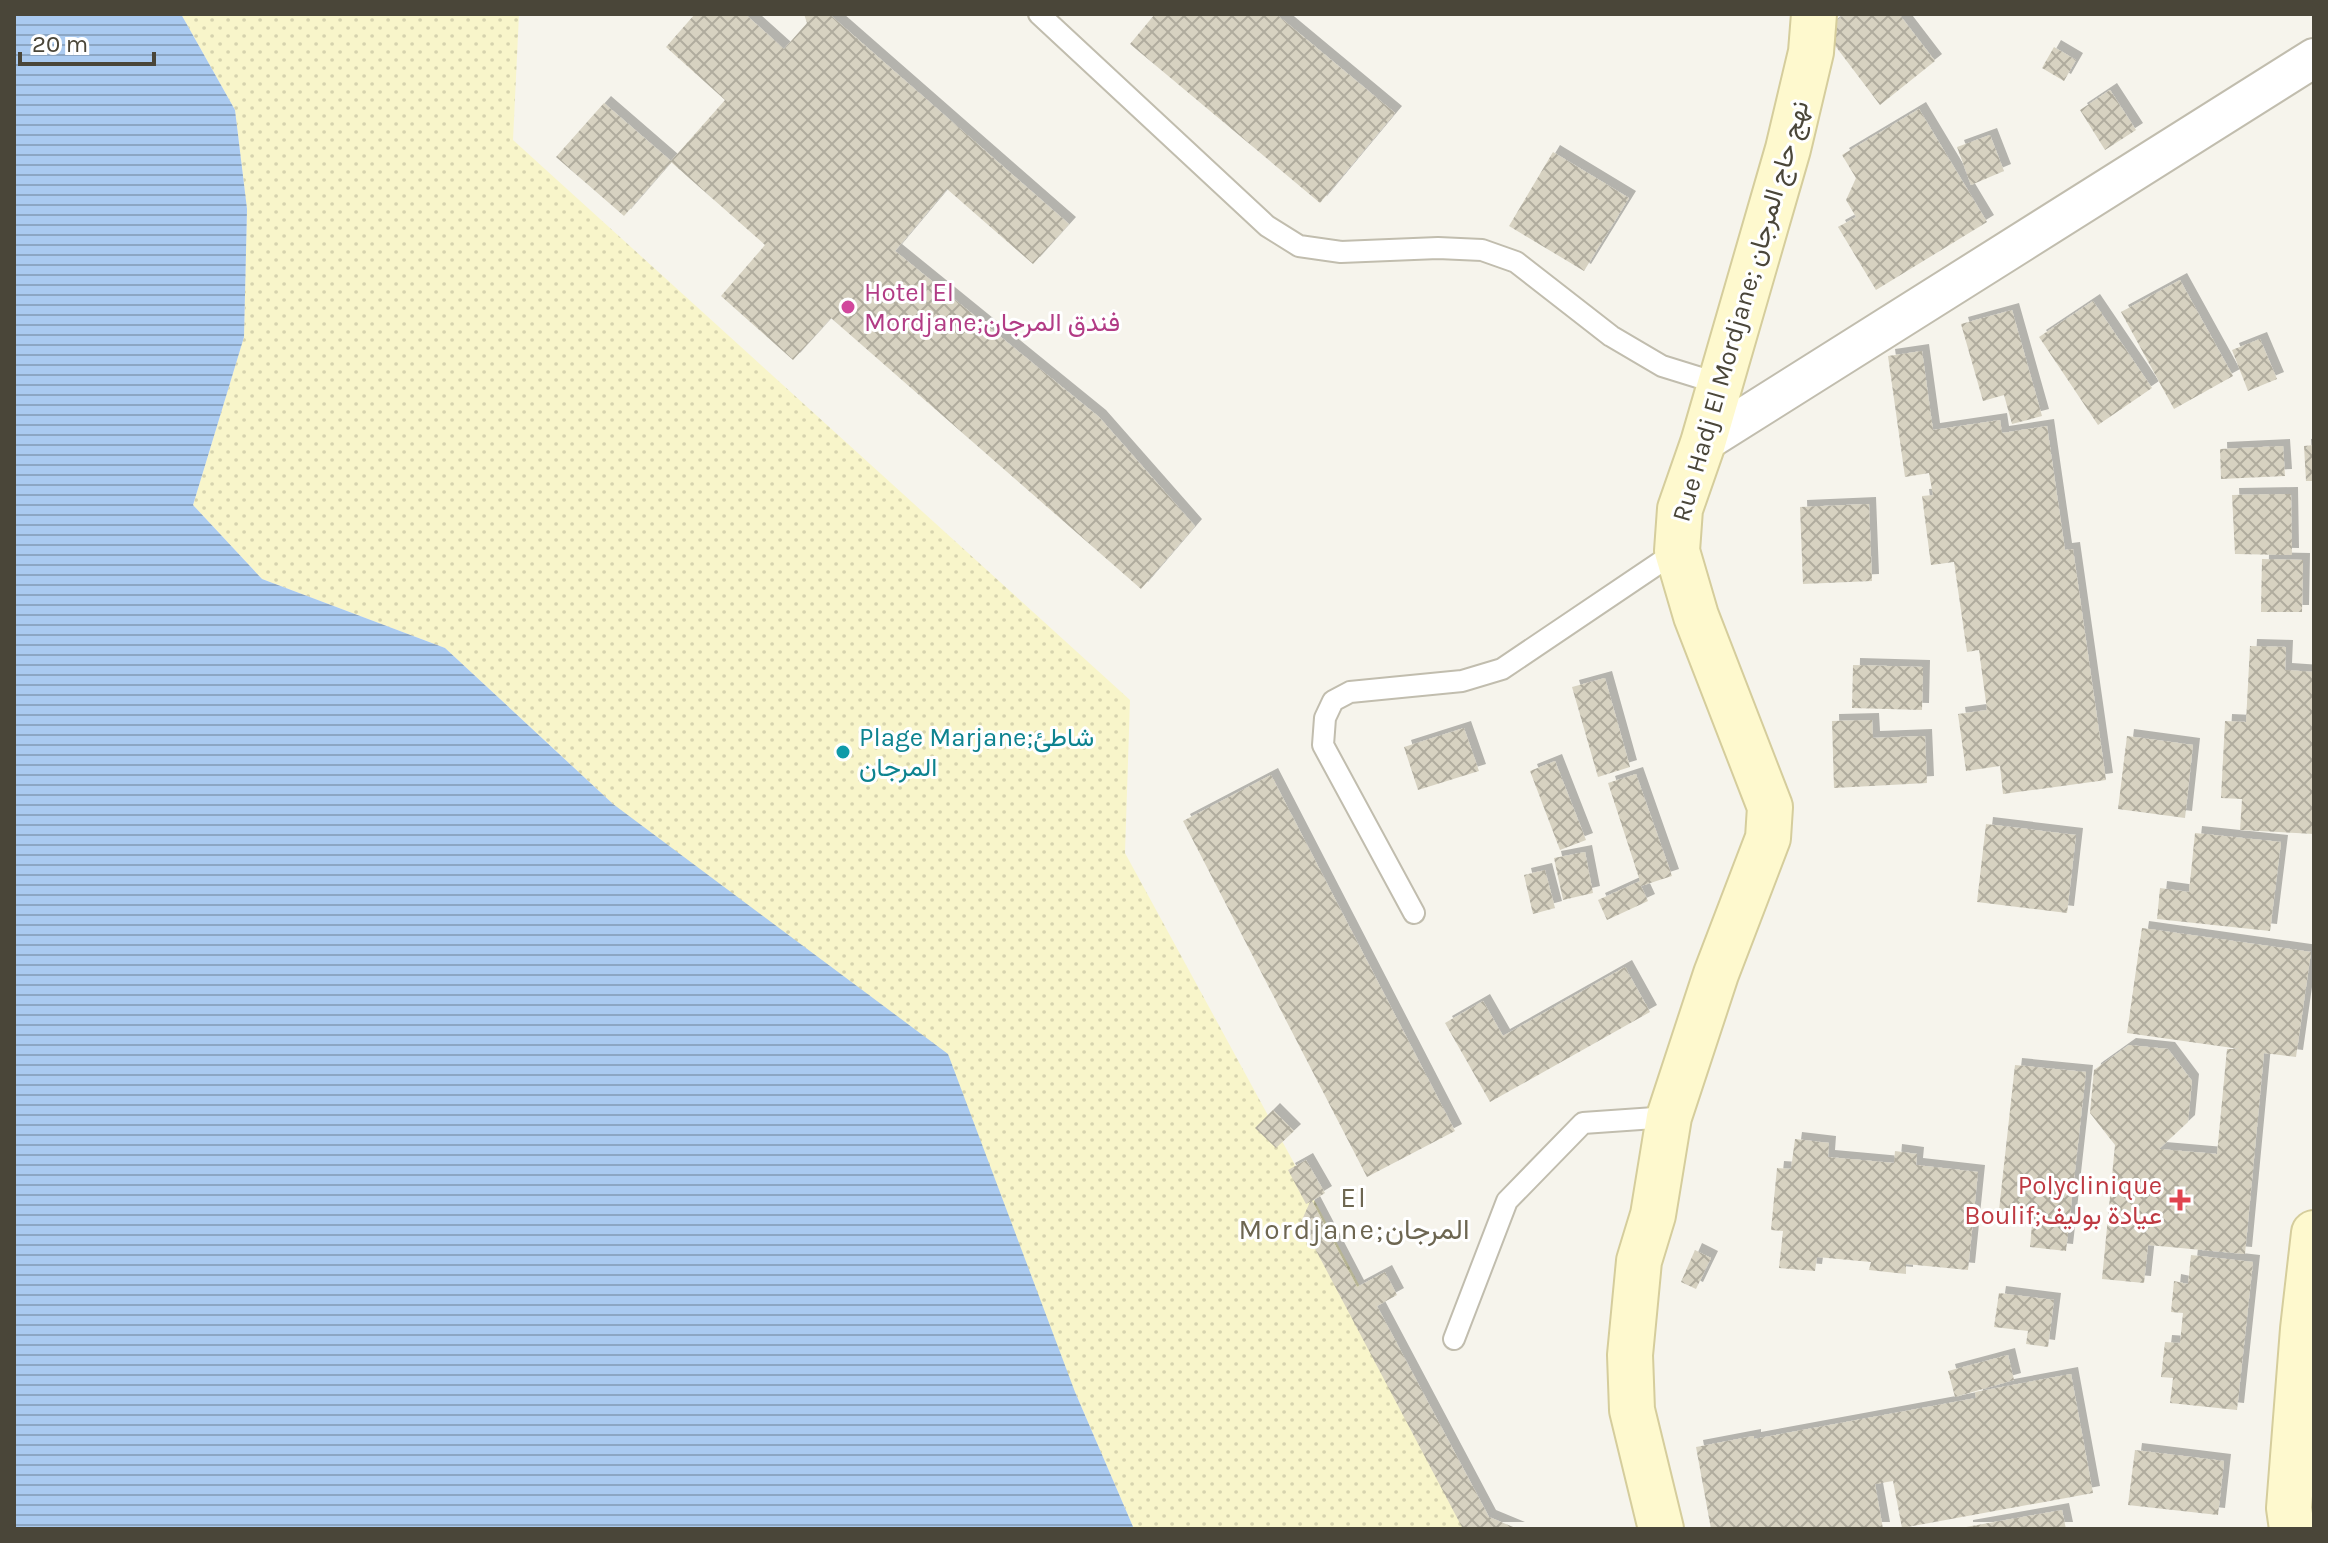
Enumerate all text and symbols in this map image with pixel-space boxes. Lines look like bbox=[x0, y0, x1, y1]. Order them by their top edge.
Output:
scale bar bbox=[20, 16, 154, 66]
text: 20 m bbox=[32, 30, 88, 58]
street label: Rue Hadj El Mordjane; نهج حاج المرجان bbox=[1665, 97, 1817, 526]
place label: Hotel El Mordjane;فندق المرجان bbox=[864, 277, 1120, 338]
marker: Hotel El Mordjane;فندق المرجان bbox=[839, 298, 857, 316]
place label: Plage Marjane;شاطئ المرجان bbox=[859, 722, 1094, 783]
marker: Plage Marjane;شاطئ المرجان bbox=[834, 743, 852, 761]
place label: Polyclinique Boulif;عيادة بوليف bbox=[1964, 1170, 2162, 1231]
district label: El Mordjane;المرجان bbox=[1239, 1181, 1469, 1247]
marker: Polyclinique Boulif;عيادة بوليف bbox=[2169, 1189, 2191, 1211]

